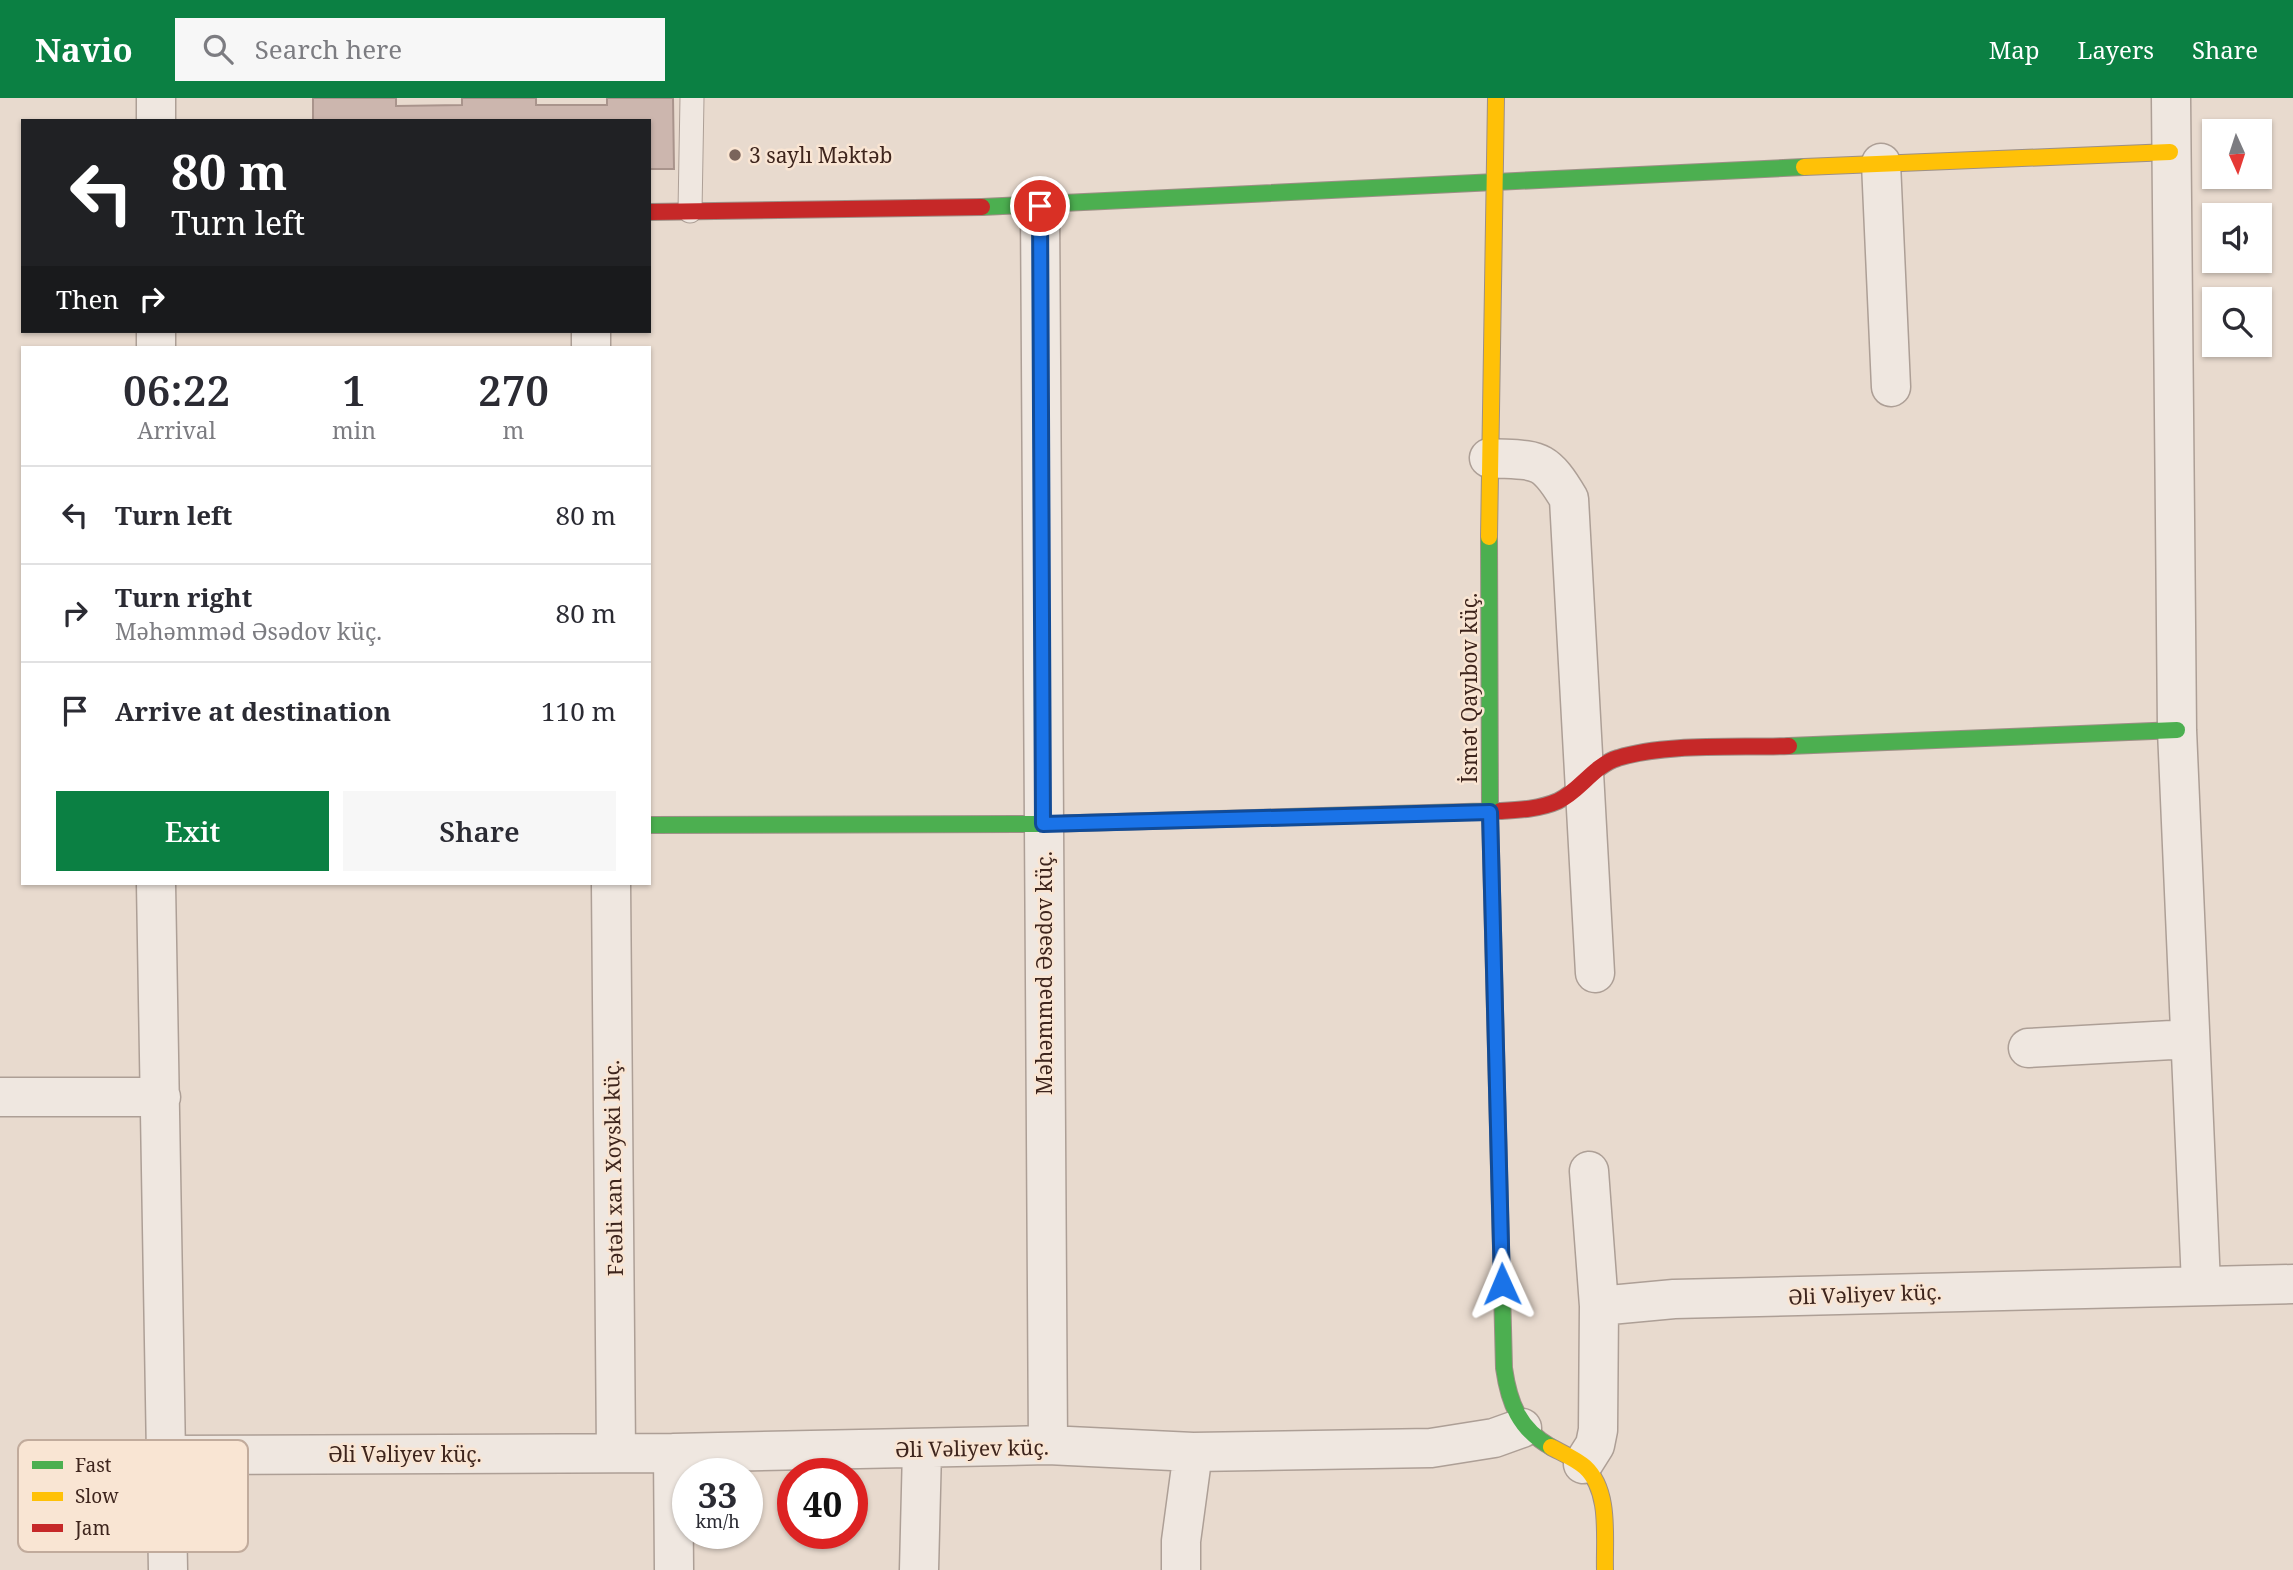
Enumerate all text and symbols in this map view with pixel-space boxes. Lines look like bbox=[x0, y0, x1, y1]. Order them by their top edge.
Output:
search box bbox=[175, 18, 665, 81]
text: Navio bbox=[35, 27, 133, 72]
icon: search bbox=[199, 30, 237, 68]
text: Search here bbox=[255, 31, 402, 67]
text: Map bbox=[1989, 33, 2040, 66]
text: Layers bbox=[2078, 33, 2154, 66]
text: Share bbox=[2192, 33, 2258, 66]
north arrow bbox=[2202, 119, 2272, 189]
map controls bbox=[2202, 119, 2272, 357]
text: 80 m bbox=[171, 138, 287, 204]
place label: 3 saylı Məktəb bbox=[749, 141, 892, 169]
icon: left bbox=[56, 147, 147, 238]
marker: 3 saylı Məktəb bbox=[727, 147, 743, 163]
pin bbox=[1010, 176, 1070, 236]
icon: arrive bbox=[1021, 187, 1059, 225]
text: Turn left bbox=[171, 201, 305, 244]
button: sound bbox=[2202, 203, 2272, 273]
icon: right bbox=[133, 280, 171, 318]
text: Then bbox=[56, 281, 119, 317]
button: search bbox=[2202, 287, 2272, 357]
text: 06:22 bbox=[123, 361, 230, 418]
text: 1 bbox=[342, 361, 366, 418]
text: 270 bbox=[478, 361, 549, 418]
text: Arrival bbox=[137, 414, 216, 446]
text: min bbox=[332, 414, 376, 446]
text: m bbox=[503, 414, 524, 446]
icon: left bbox=[56, 496, 94, 534]
text: Turn left bbox=[115, 497, 232, 533]
text: 80 m bbox=[556, 497, 616, 533]
text: Turn right bbox=[115, 579, 252, 615]
street label: İsmət Qayıbov küç. bbox=[1455, 593, 1483, 783]
icon: right bbox=[56, 594, 94, 632]
text: 80 m bbox=[556, 595, 616, 631]
text: Məhəmməd Əsədov küç. bbox=[115, 615, 382, 647]
icon: arrive bbox=[56, 692, 94, 730]
text: Arrive at destination bbox=[115, 693, 391, 729]
text: 110 m bbox=[541, 693, 616, 729]
button: Exit bbox=[56, 791, 329, 871]
button: Share bbox=[343, 791, 616, 871]
street label: Məhəmməd Əsədov küç. bbox=[1030, 851, 1058, 1095]
street label: Fətəli xan Xoyski küç. bbox=[597, 1060, 629, 1276]
position arrow bbox=[1465, 1247, 1539, 1321]
street label: Əli Vəliyev küç. bbox=[1788, 1277, 1942, 1311]
street label: Əli Vəliyev küç. bbox=[895, 1433, 1049, 1463]
legend bbox=[18, 1440, 248, 1552]
street label: Əli Vəliyev küç. bbox=[328, 1440, 482, 1468]
text: Fast bbox=[75, 1452, 112, 1478]
speed limit sign: 40 bbox=[777, 1458, 868, 1549]
text: 33 bbox=[698, 1471, 737, 1518]
text: Slow bbox=[75, 1483, 119, 1509]
text: km/h bbox=[695, 1509, 740, 1533]
text: Jam bbox=[74, 1515, 110, 1541]

